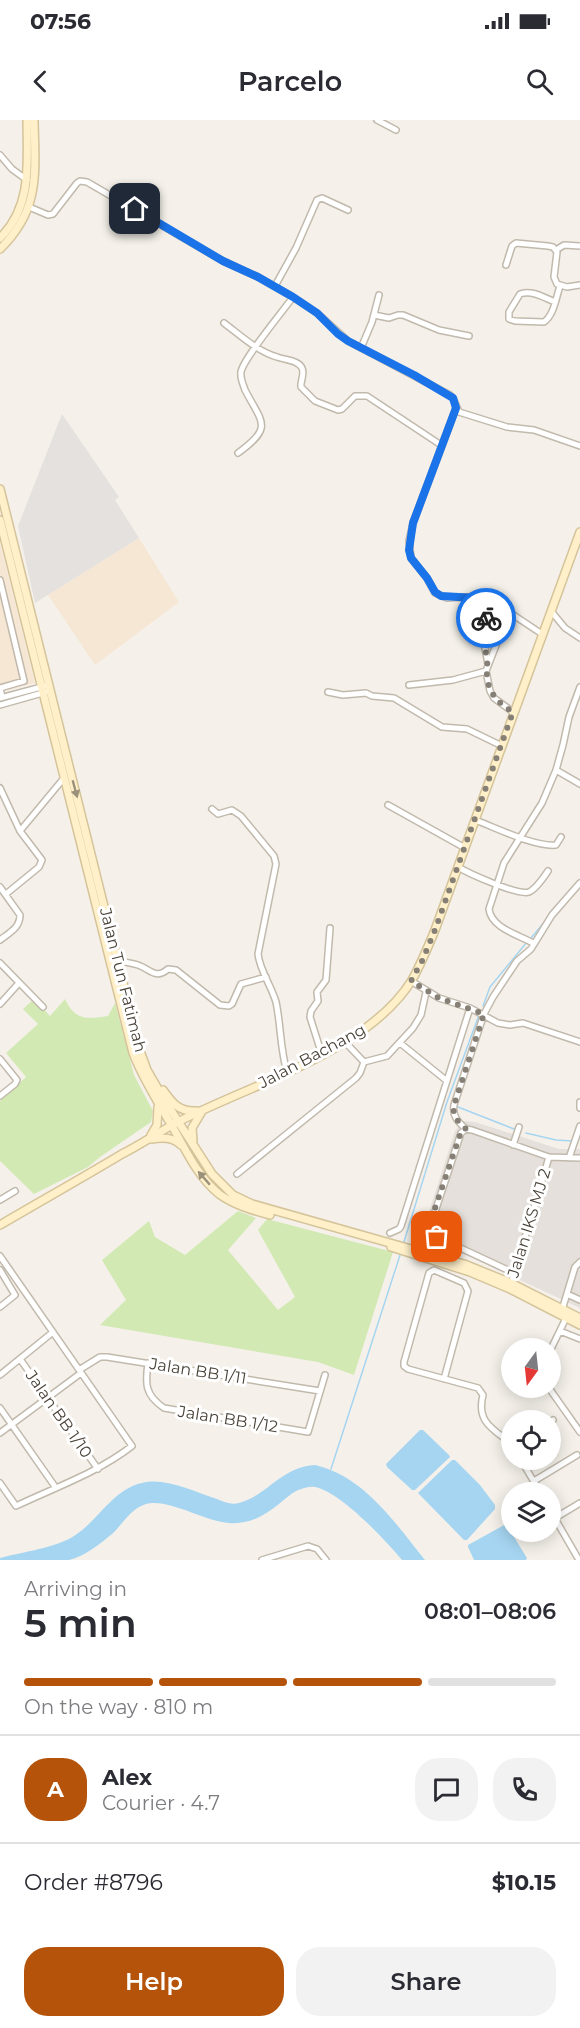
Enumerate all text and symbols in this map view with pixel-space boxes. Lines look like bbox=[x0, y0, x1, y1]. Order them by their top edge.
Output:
text: 07:56 bbox=[30, 8, 91, 35]
icon: back bbox=[24, 65, 57, 98]
text: Parcelo bbox=[238, 65, 342, 98]
icon: search bbox=[523, 65, 556, 98]
pin bbox=[109, 183, 160, 234]
icon: home bbox=[118, 192, 151, 225]
courier bbox=[456, 588, 516, 648]
icon: bike bbox=[470, 602, 503, 635]
one-way arrow bbox=[70, 779, 80, 798]
street label: Jalan Tun Fatimah bbox=[96, 905, 150, 1054]
street label: Jalan Bachang bbox=[254, 1020, 369, 1093]
street label: Jalan IKS MJ 2 bbox=[503, 1166, 555, 1281]
one-way arrow bbox=[198, 1171, 211, 1186]
pin bbox=[411, 1211, 462, 1262]
icon: bag bbox=[420, 1220, 453, 1253]
north arrow bbox=[501, 1338, 561, 1398]
map controls bbox=[501, 1338, 561, 1542]
street label: Jalan BB 1/11 bbox=[147, 1354, 248, 1388]
street label: Jalan BB 1/10 bbox=[21, 1366, 96, 1461]
street label: Jalan BB 1/12 bbox=[176, 1402, 279, 1436]
button: locate bbox=[501, 1410, 561, 1470]
button: layers bbox=[501, 1482, 561, 1542]
text: Arriving in bbox=[24, 1577, 127, 1601]
text: 08:01–08:06 bbox=[424, 1598, 556, 1625]
text: 5 min bbox=[24, 1599, 137, 1647]
text: On the way · 810 m bbox=[24, 1695, 213, 1719]
button: chat bbox=[415, 1758, 478, 1821]
button: phone bbox=[493, 1758, 556, 1821]
text: Alex bbox=[102, 1764, 152, 1791]
text: A bbox=[47, 1776, 64, 1803]
text: Courier · 4.7 bbox=[102, 1791, 220, 1815]
text: Order #8796 bbox=[24, 1869, 163, 1896]
text: $10.15 bbox=[492, 1869, 556, 1896]
button: Help bbox=[24, 1947, 284, 2016]
button: Share bbox=[296, 1947, 556, 2016]

